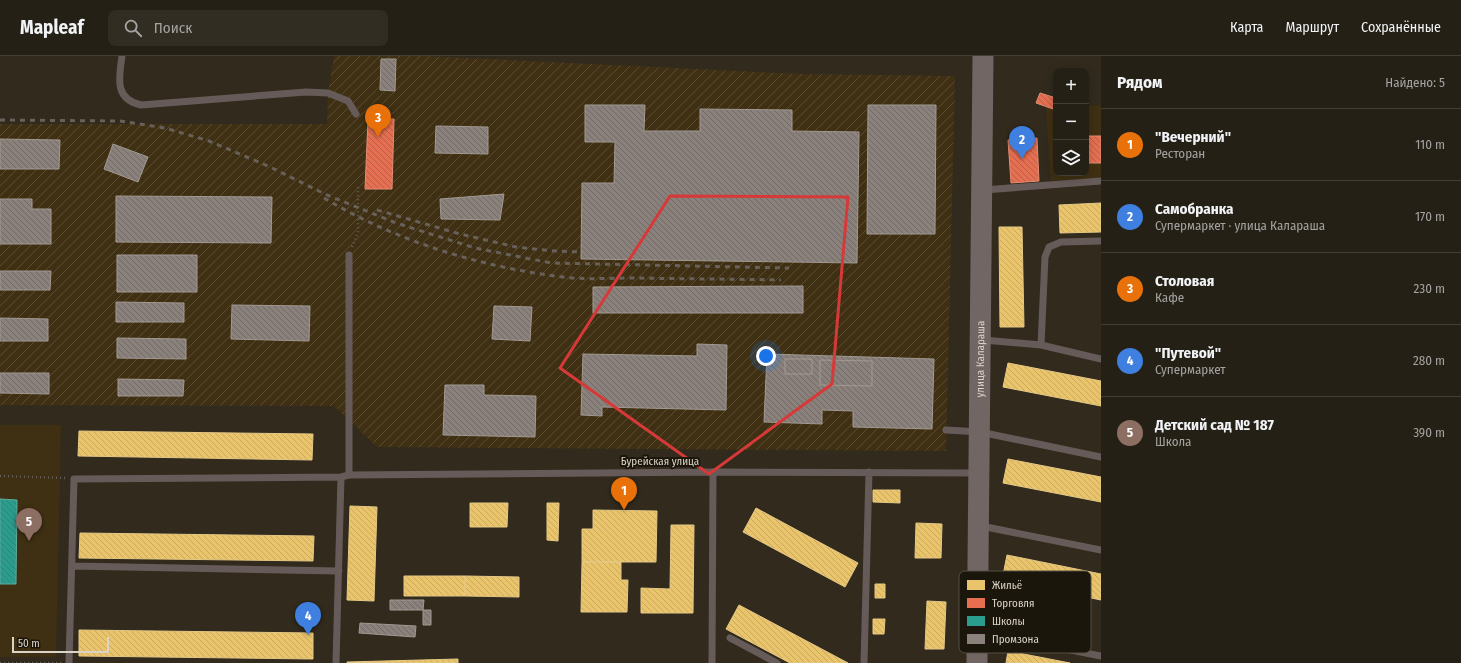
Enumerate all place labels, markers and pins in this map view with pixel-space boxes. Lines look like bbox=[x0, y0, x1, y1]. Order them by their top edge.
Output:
pin: 3 bbox=[365, 104, 391, 137]
pin: 2 bbox=[1009, 126, 1035, 159]
pin: 1 bbox=[611, 477, 637, 510]
pin: 5 bbox=[16, 508, 42, 541]
pin: 4 bbox=[295, 602, 321, 635]

